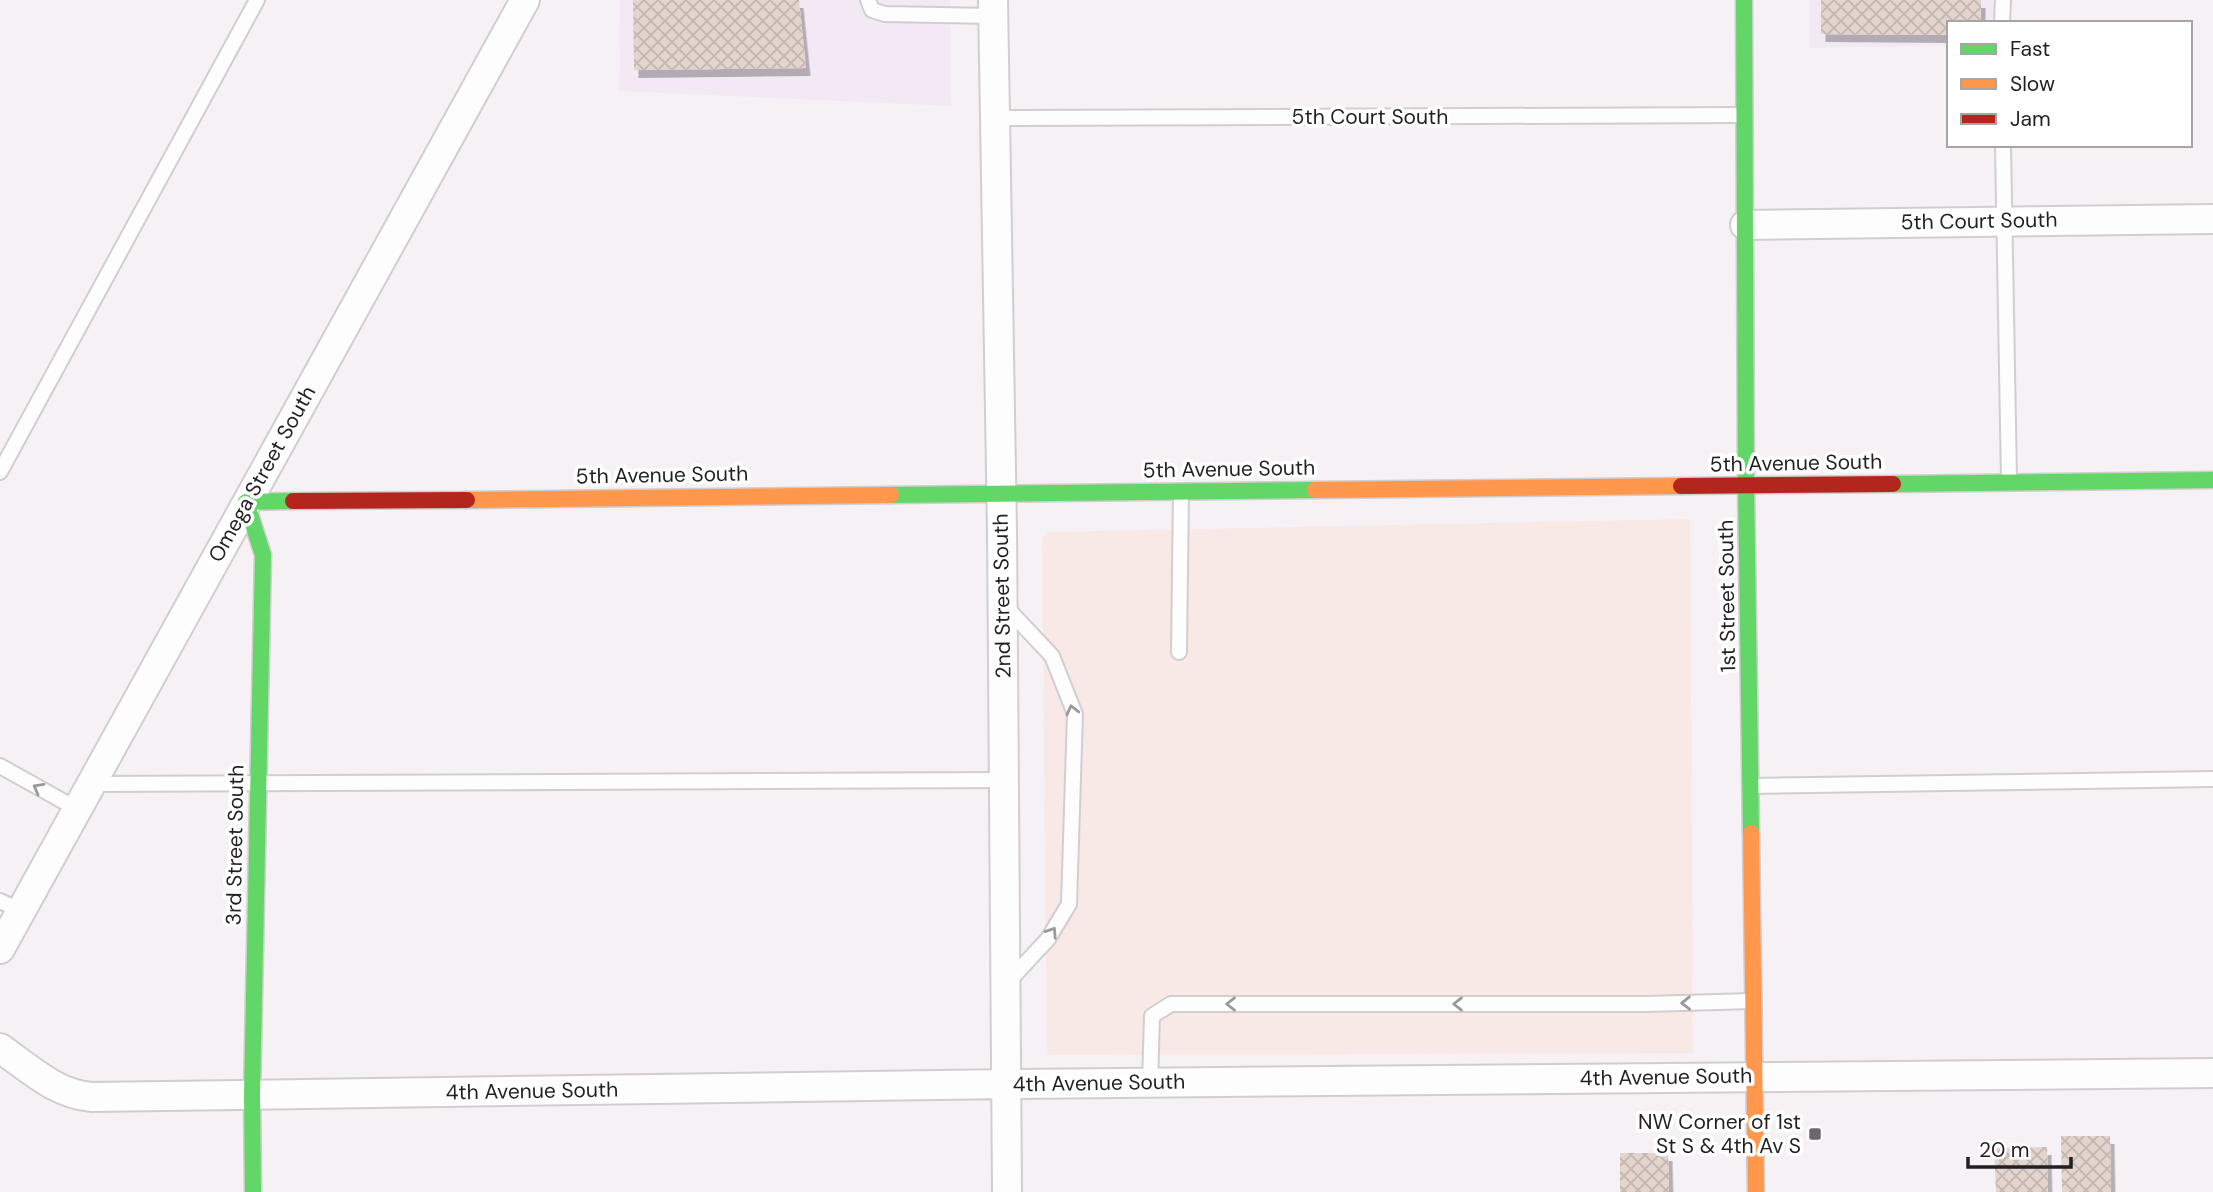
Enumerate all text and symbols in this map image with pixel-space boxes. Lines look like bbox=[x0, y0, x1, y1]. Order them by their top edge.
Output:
legend bbox=[1947, 21, 2192, 147]
text: Fast bbox=[2010, 35, 2050, 63]
text: Slow bbox=[2010, 70, 2055, 98]
street label: 5th Court South bbox=[1292, 103, 1448, 131]
text: Jam bbox=[2010, 105, 2051, 133]
street label: 5th Court South bbox=[1900, 206, 2058, 236]
street label: Omega Street South bbox=[202, 381, 322, 567]
street label: 5th Avenue South bbox=[1709, 447, 1883, 479]
street label: 5th Avenue South bbox=[1142, 453, 1316, 485]
street label: 5th Avenue South bbox=[575, 459, 749, 491]
street label: 2nd Street South bbox=[987, 513, 1017, 679]
street label: 1st Street South bbox=[1712, 520, 1742, 672]
one-way arrow bbox=[1065, 704, 1080, 716]
street label: 3rd Street South bbox=[220, 764, 250, 926]
one-way arrow bbox=[33, 783, 46, 796]
one-way arrow bbox=[1043, 927, 1056, 940]
one-way arrow bbox=[1680, 995, 1691, 1011]
one-way arrow bbox=[1225, 996, 1236, 1012]
one-way arrow bbox=[1453, 996, 1463, 1012]
street label: 4th Avenue South bbox=[1579, 1061, 1753, 1093]
street label: 4th Avenue South bbox=[1012, 1067, 1186, 1099]
street label: 4th Avenue South bbox=[445, 1075, 619, 1107]
place label: NW Corner of 1st St S & 4th Av S bbox=[1638, 1108, 1801, 1160]
marker: NW Corner of 1st St S & 4th Av S bbox=[1807, 1126, 1823, 1142]
scale bar bbox=[1968, 1126, 2071, 1170]
text: 20 m bbox=[1979, 1136, 2030, 1164]

